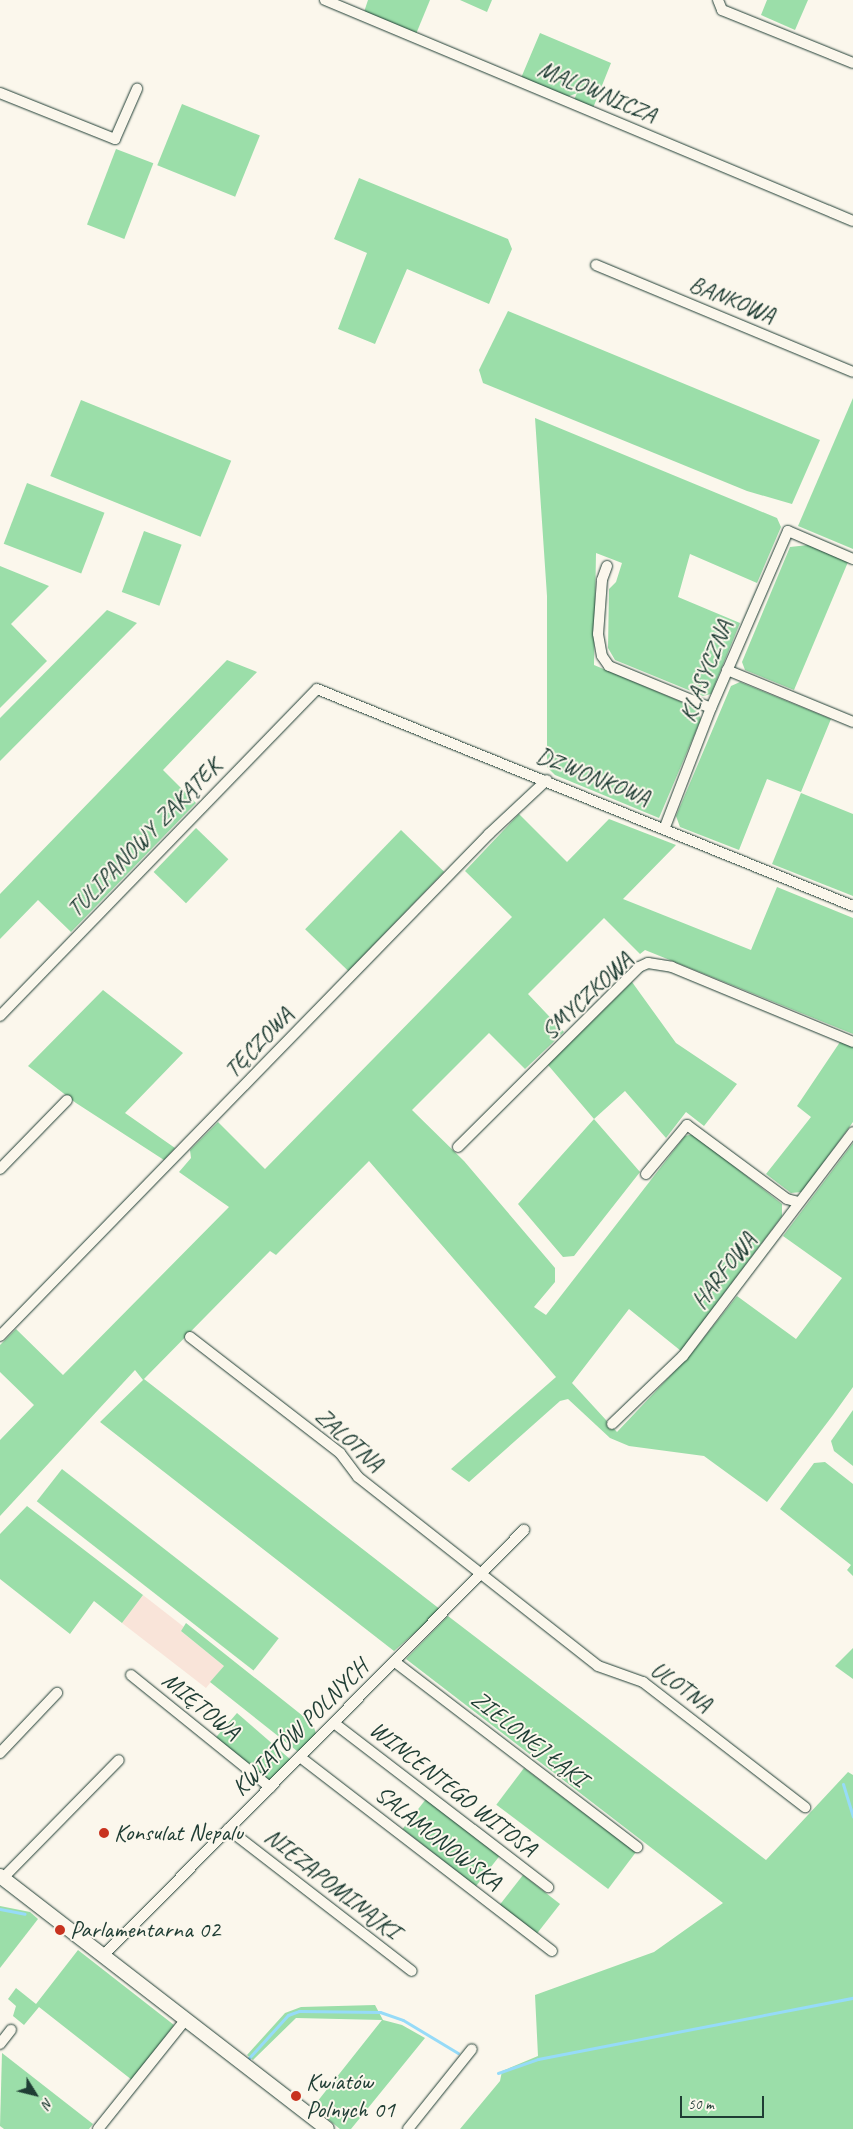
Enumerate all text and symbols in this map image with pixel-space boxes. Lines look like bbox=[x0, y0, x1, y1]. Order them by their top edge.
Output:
street label: MALOWNICZA bbox=[534, 54, 660, 130]
street label: BANKOWA bbox=[685, 270, 779, 330]
street label: KLASYCZNA bbox=[673, 616, 739, 726]
street label: DZWONKOWA bbox=[532, 741, 654, 813]
street label: TULIPANOWY ZAKĄTEK bbox=[61, 753, 227, 923]
street label: SMYCZKOWA bbox=[535, 946, 639, 1046]
street label: TĘCZOWA bbox=[218, 1002, 300, 1084]
street label: HARFOWA bbox=[685, 1227, 763, 1315]
street label: ZALOTNA bbox=[309, 1402, 389, 1478]
street label: KWIATÓW POLNYCH bbox=[226, 1654, 374, 1802]
street label: ULOTNA bbox=[645, 1655, 717, 1719]
street label: MIĘTOWA bbox=[156, 1666, 246, 1746]
street label: ZIELONEJ ŁĄKI bbox=[465, 1685, 593, 1793]
street label: WINCENTEGO WITOSA bbox=[364, 1715, 542, 1863]
street label: SALAMONOWSKA bbox=[369, 1780, 507, 1896]
place label: Konsulat Nepalu bbox=[114, 1819, 243, 1847]
street label: NIEZAPOMINAJKI bbox=[259, 1822, 405, 1946]
marker: Konsulat Nepalu bbox=[98, 1827, 110, 1839]
place label: Parlamentarna 02 bbox=[70, 1916, 220, 1944]
marker: Parlamentarna 02 bbox=[54, 1924, 66, 1936]
place label: Kwiatów Polnych 01 bbox=[306, 2068, 395, 2124]
north arrow bbox=[10, 2069, 60, 2119]
scale bar bbox=[683, 2086, 767, 2118]
marker: Kwiatów Polnych 01 bbox=[290, 2090, 302, 2102]
text: N bbox=[38, 2095, 57, 2112]
text: 50 m bbox=[688, 2095, 714, 2114]

